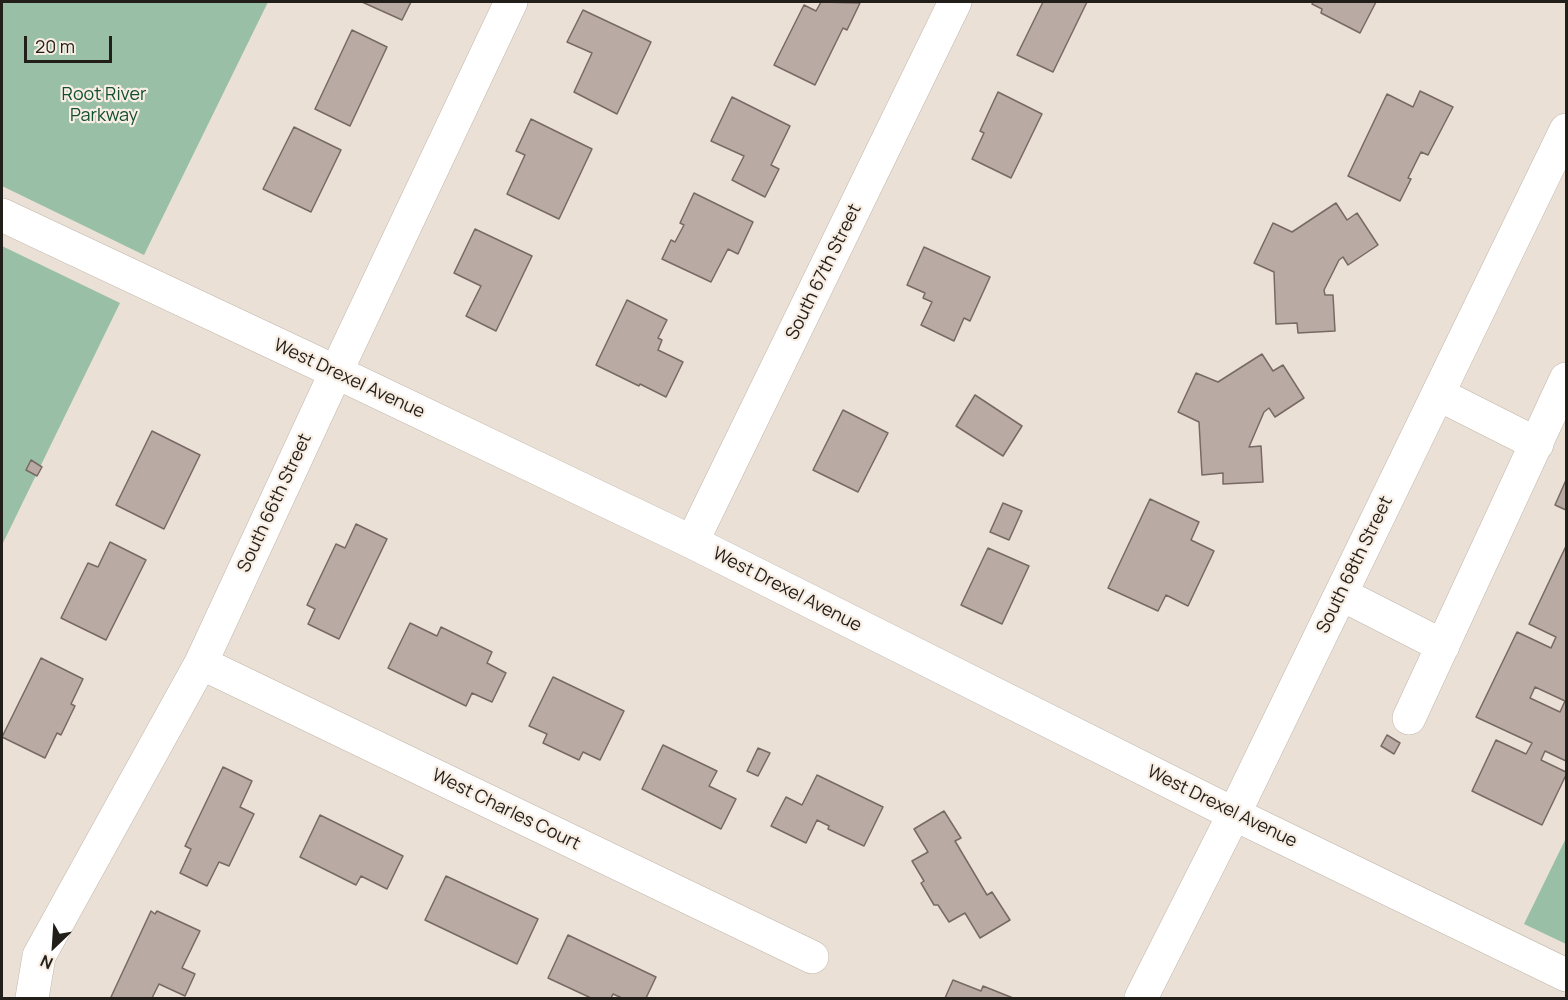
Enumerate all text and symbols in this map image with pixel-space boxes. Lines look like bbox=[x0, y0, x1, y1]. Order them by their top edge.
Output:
scale bar bbox=[27, 24, 116, 62]
text: 20 m bbox=[35, 34, 75, 58]
park label: Root River Parkway bbox=[62, 84, 146, 127]
street label: South 67th Street bbox=[782, 201, 866, 343]
street label: West Drexel Avenue bbox=[270, 335, 428, 423]
street label: South 66th Street bbox=[233, 430, 317, 576]
street label: South 68th Street bbox=[1312, 493, 1398, 637]
street label: West Drexel Avenue bbox=[709, 543, 865, 637]
street label: West Drexel Avenue bbox=[1143, 761, 1301, 853]
street label: West Charles Court bbox=[428, 765, 584, 855]
north arrow bbox=[24, 916, 84, 976]
text: N bbox=[37, 950, 56, 975]

